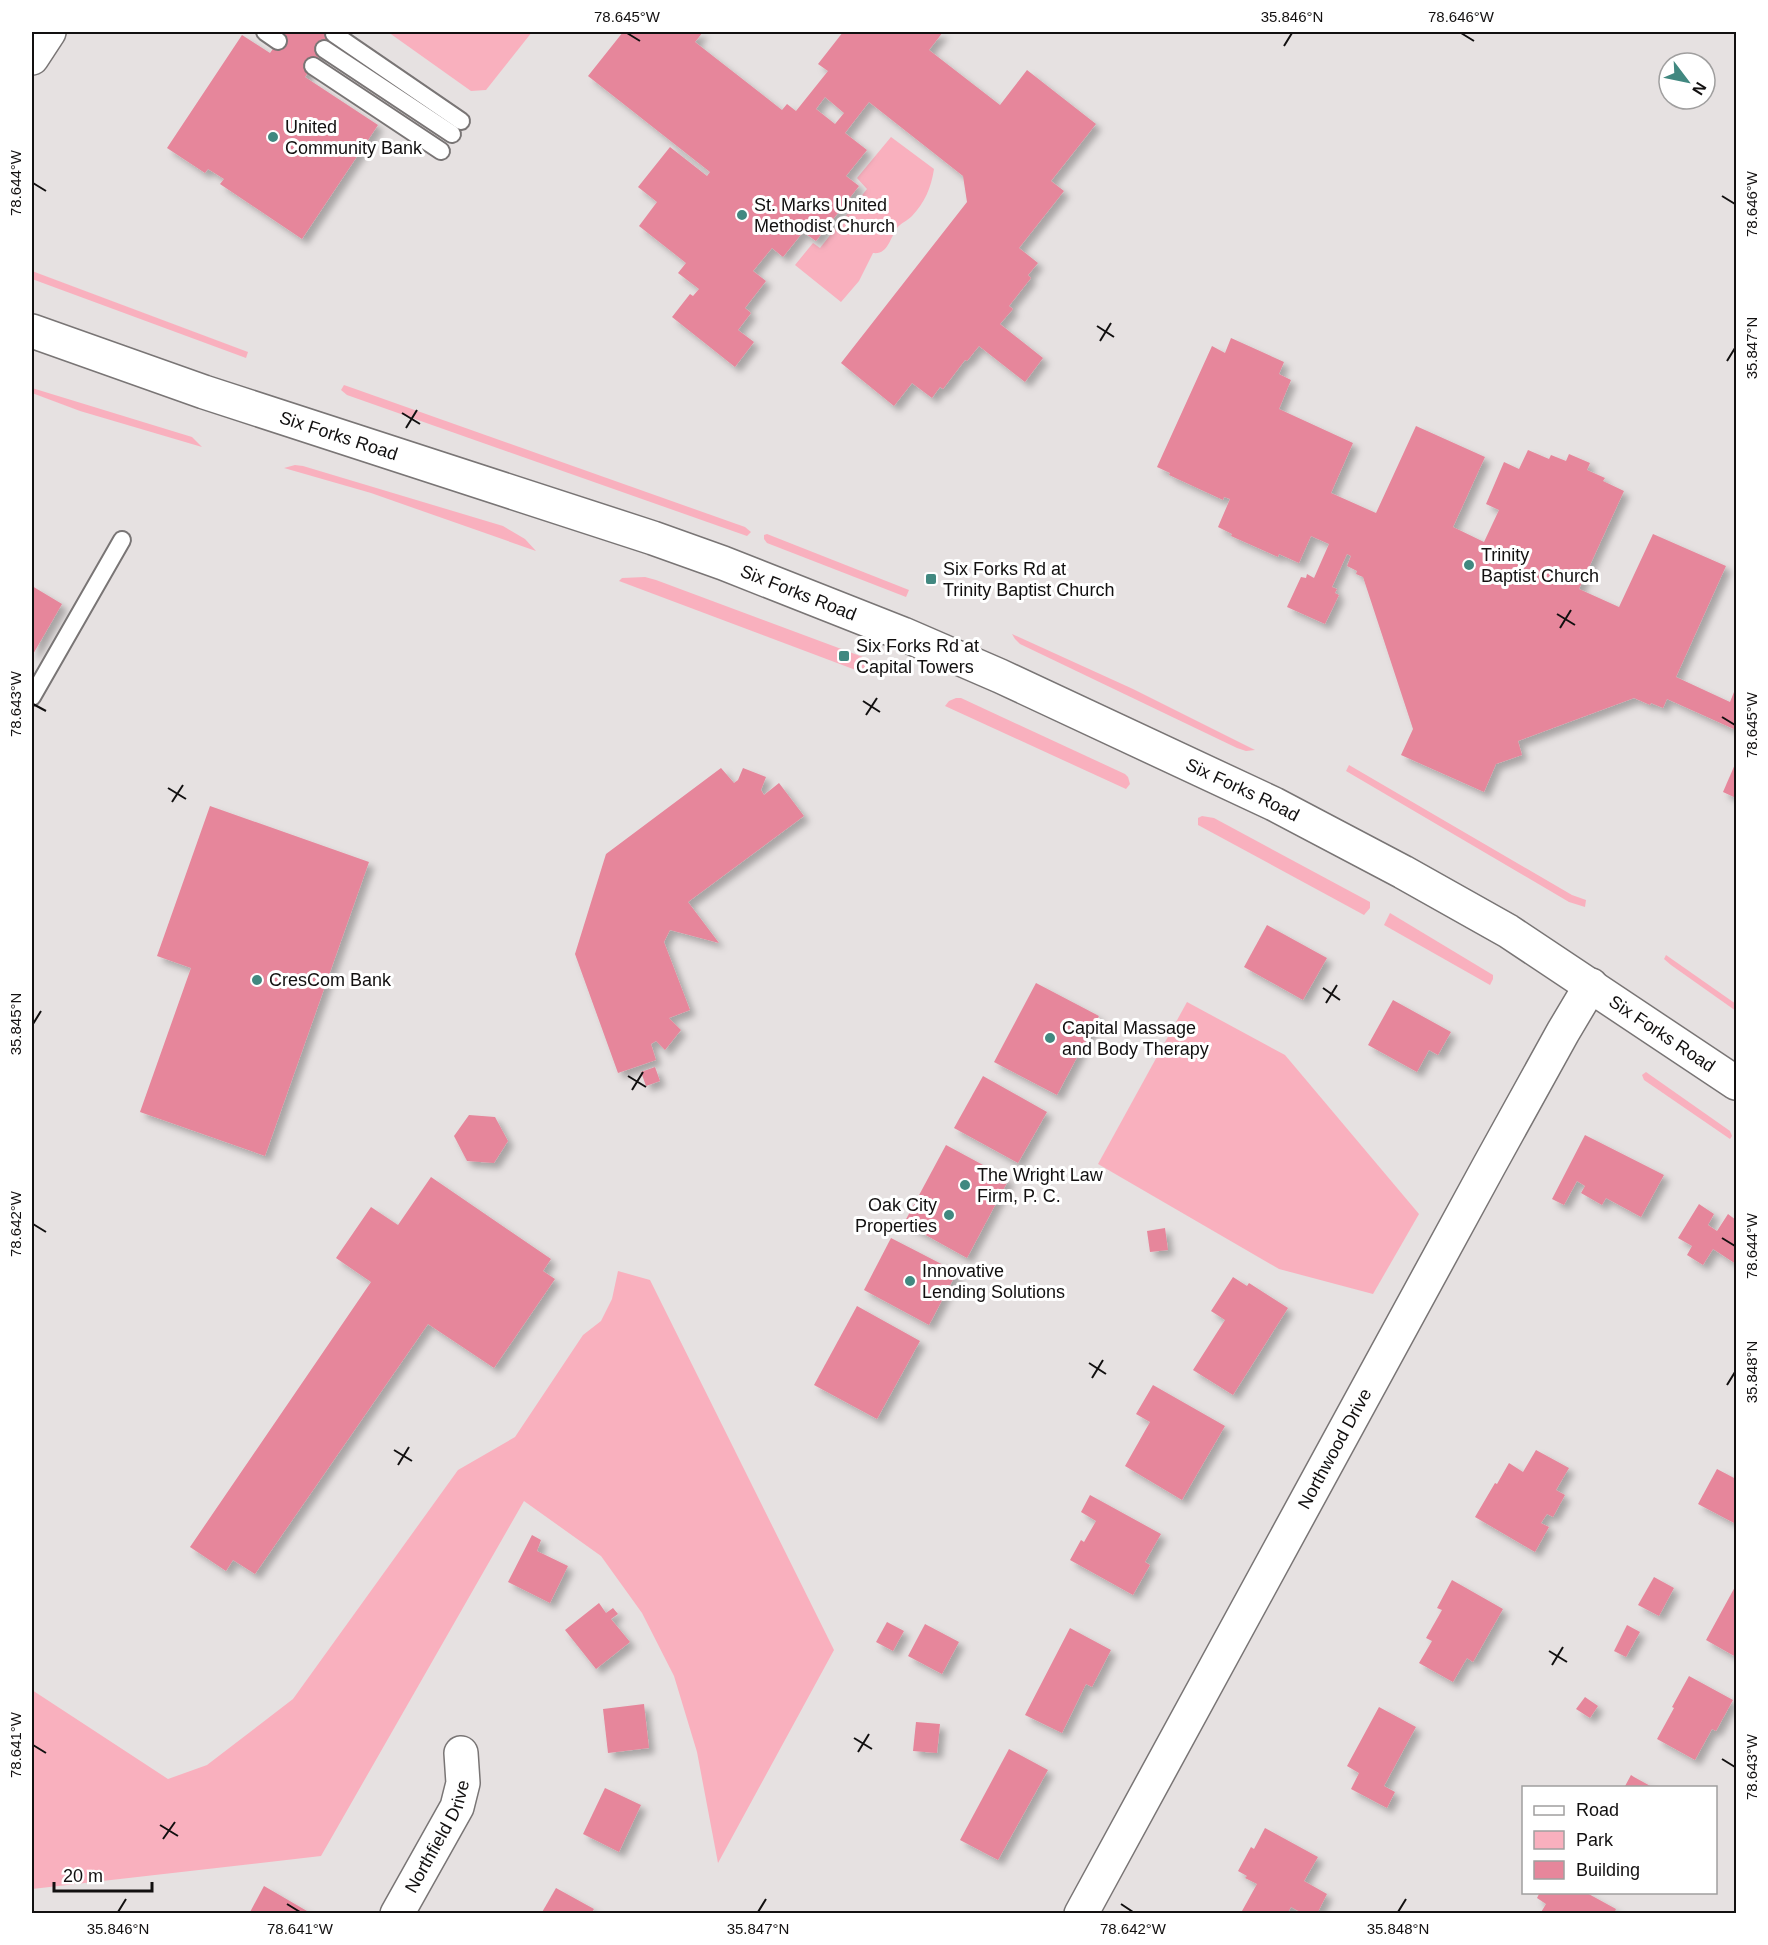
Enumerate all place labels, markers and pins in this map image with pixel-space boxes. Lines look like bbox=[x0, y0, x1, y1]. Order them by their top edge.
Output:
place label: United Community Bank bbox=[285, 117, 423, 158]
marker: United Community Bank bbox=[266, 130, 280, 144]
place label: St. Marks United Methodist Church bbox=[754, 195, 895, 236]
marker: St. Marks United Methodist Church bbox=[735, 208, 749, 222]
place label: Trinity Baptist Church bbox=[1481, 545, 1599, 586]
marker: Trinity Baptist Church bbox=[1462, 558, 1476, 572]
place label: Six Forks Rd at Trinity Baptist Church bbox=[943, 559, 1114, 600]
marker: Six Forks Rd at Trinity Baptist Church bbox=[924, 572, 938, 586]
place label: Six Forks Rd at Capital Towers bbox=[856, 636, 979, 677]
marker: Six Forks Rd at Capital Towers bbox=[837, 649, 851, 663]
place label: CresCom Bank bbox=[269, 970, 392, 990]
marker: CresCom Bank bbox=[250, 973, 264, 987]
place label: Capital Massage and Body Therapy bbox=[1062, 1018, 1209, 1059]
marker: Capital Massage and Body Therapy bbox=[1043, 1031, 1057, 1045]
place label: The Wright Law Firm, P. C. bbox=[977, 1165, 1104, 1206]
marker: The Wright Law Firm, P. C. bbox=[958, 1178, 972, 1192]
place label: Oak City Properties bbox=[855, 1195, 937, 1236]
marker: Oak City Properties bbox=[942, 1208, 956, 1222]
place label: Innovative Lending Solutions bbox=[922, 1261, 1065, 1302]
marker: Innovative Lending Solutions bbox=[903, 1274, 917, 1288]

